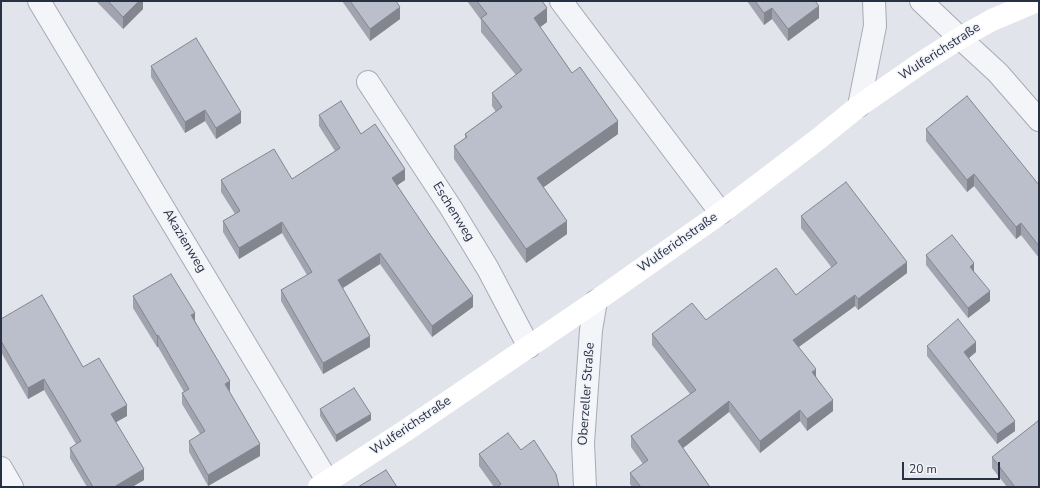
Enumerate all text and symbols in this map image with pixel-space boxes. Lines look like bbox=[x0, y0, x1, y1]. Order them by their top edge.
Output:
street label: Wulferichstraße bbox=[896, 20, 984, 84]
street label: Eschenweg bbox=[429, 180, 477, 244]
street label: Akazienweg bbox=[159, 206, 209, 276]
street label: Wulferichstraße bbox=[635, 210, 721, 276]
street label: Oberzeller Straße bbox=[576, 342, 598, 446]
street label: Wulferichstraße bbox=[368, 393, 454, 459]
scale bar bbox=[904, 454, 1002, 480]
text: 20 m bbox=[909, 461, 937, 477]

